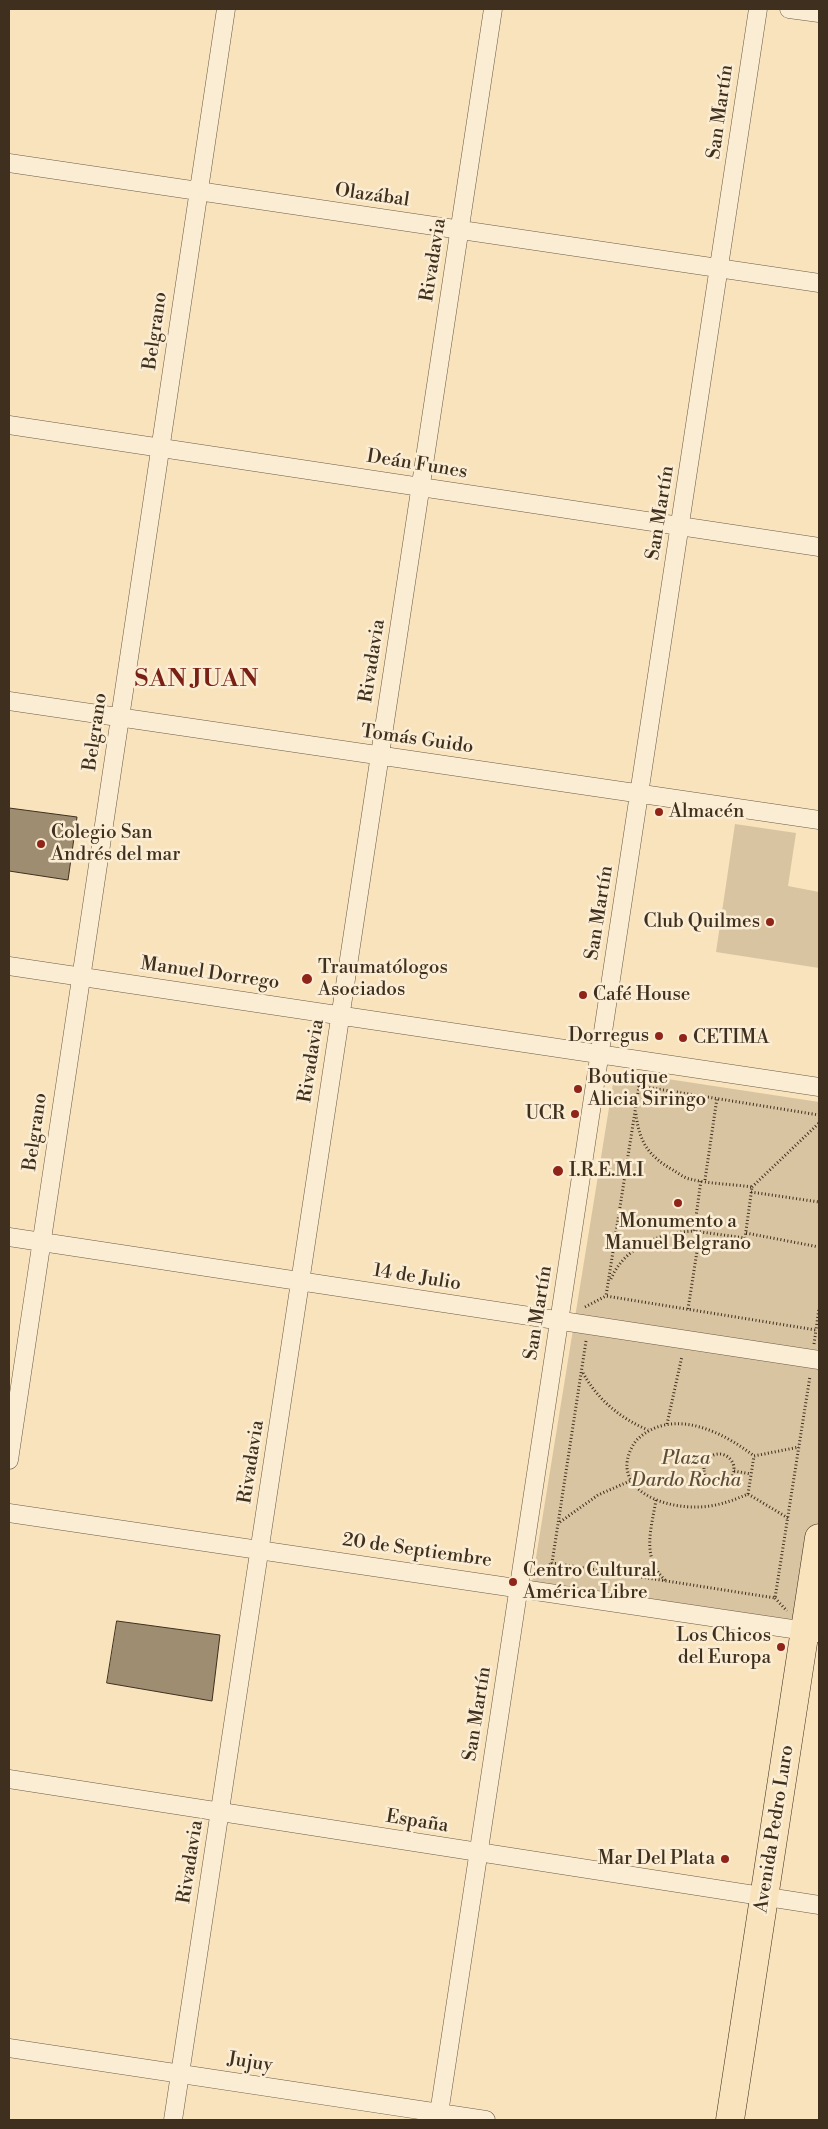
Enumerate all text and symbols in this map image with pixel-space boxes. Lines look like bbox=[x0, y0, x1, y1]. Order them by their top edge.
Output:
street label: San Martín bbox=[703, 63, 739, 161]
street label: Olazábal bbox=[333, 179, 411, 213]
street label: Rivadavia bbox=[416, 217, 452, 303]
street label: Belgrano bbox=[139, 290, 173, 372]
street label: Deán Funes bbox=[365, 446, 469, 484]
street label: San Martín bbox=[642, 464, 680, 562]
street label: Rivadavia bbox=[355, 618, 391, 704]
district label: SAN JUAN bbox=[134, 666, 260, 694]
street label: Belgrano bbox=[79, 691, 113, 773]
street label: Tomás Guido bbox=[359, 721, 475, 759]
place label: Almacén bbox=[669, 801, 744, 823]
marker: Almacén bbox=[653, 806, 665, 818]
place label: Colegio San Andrés del mar bbox=[51, 822, 180, 866]
marker: Colegio San Andrés del mar bbox=[35, 838, 47, 850]
street label: San Martín bbox=[581, 864, 619, 962]
place label: Club Quilmes bbox=[644, 911, 760, 933]
marker: Club Quilmes bbox=[764, 916, 776, 928]
street label: Manuel Dorrego bbox=[139, 953, 281, 995]
place label: Traumatólogos Asociados bbox=[318, 957, 448, 1001]
marker: Traumatólogos Asociados bbox=[300, 972, 314, 986]
place label: Café House bbox=[593, 984, 690, 1006]
marker: Café House bbox=[577, 989, 589, 1001]
street label: Rivadavia bbox=[294, 1018, 330, 1104]
place label: Dorregus bbox=[568, 1025, 649, 1047]
place label: CETIMA bbox=[693, 1027, 769, 1049]
marker: Dorregus bbox=[653, 1030, 665, 1042]
marker: CETIMA bbox=[677, 1032, 689, 1044]
place label: Boutique Alicia Siringo bbox=[588, 1067, 706, 1111]
marker: Boutique Alicia Siringo bbox=[572, 1083, 584, 1095]
street label: Belgrano bbox=[19, 1091, 53, 1173]
place label: UCR bbox=[525, 1103, 565, 1125]
marker: UCR bbox=[569, 1108, 581, 1120]
place label: I.R.E.M.I bbox=[569, 1160, 644, 1182]
marker: I.R.E.M.I bbox=[551, 1164, 565, 1178]
marker: Monumento a Manuel Belgrano bbox=[672, 1197, 684, 1209]
place label: Monumento a Manuel Belgrano bbox=[605, 1211, 751, 1255]
street label: 14 de Julio bbox=[372, 1260, 462, 1296]
street label: San Martín bbox=[520, 1264, 558, 1362]
street label: Rivadavia bbox=[234, 1419, 270, 1505]
park label: Plaza Dardo Rocha bbox=[631, 1448, 741, 1492]
street label: 20 de Septiembre bbox=[341, 1529, 493, 1573]
place label: Centro Cultural América Libre bbox=[523, 1560, 657, 1604]
marker: Centro Cultural América Libre bbox=[507, 1576, 519, 1588]
place label: Los Chicos del Europa bbox=[676, 1625, 771, 1669]
marker: Los Chicos del Europa bbox=[775, 1641, 787, 1653]
street label: San Martín bbox=[459, 1665, 497, 1763]
street label: Avenida Pedro Luro bbox=[750, 1743, 800, 1915]
street label: España bbox=[384, 1806, 450, 1838]
street label: Rivadavia bbox=[173, 1819, 209, 1905]
place label: Mar Del Plata bbox=[598, 1848, 715, 1870]
marker: Mar Del Plata bbox=[719, 1853, 731, 1865]
street label: Jujuy bbox=[226, 2048, 274, 2078]

